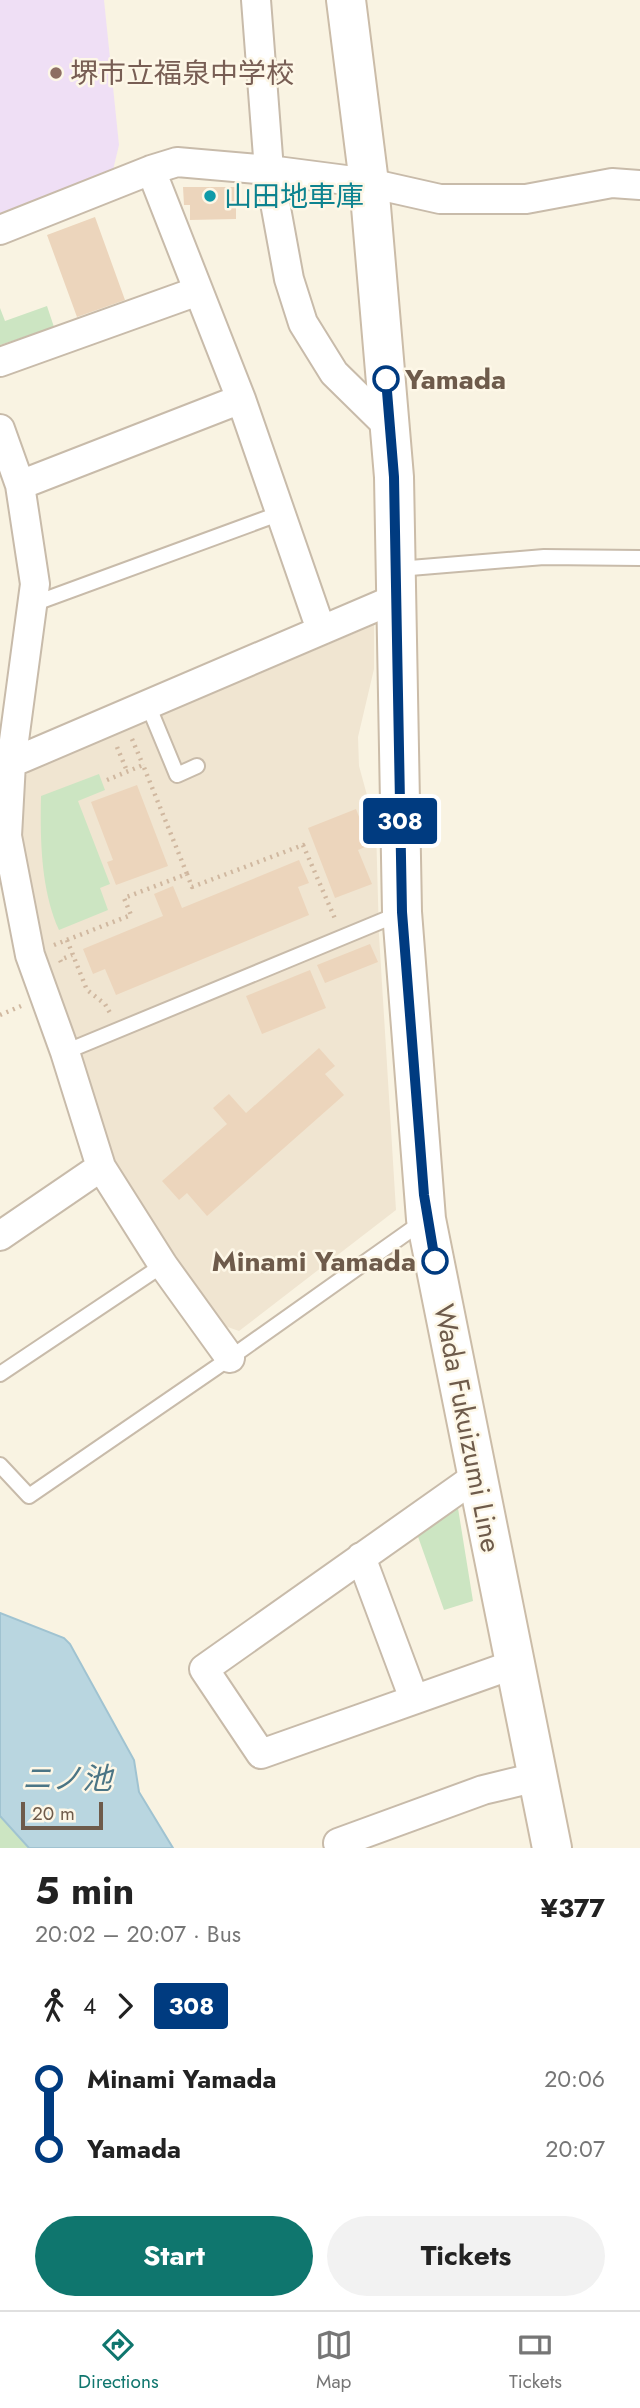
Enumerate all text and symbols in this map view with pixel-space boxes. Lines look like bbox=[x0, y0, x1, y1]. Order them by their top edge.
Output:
place label: 堺市立福泉中学校 bbox=[70, 53, 294, 94]
marker: 堺市立福泉中学校 bbox=[48, 65, 64, 81]
place label: 山田地車庫 bbox=[224, 176, 364, 217]
marker: 山田地車庫 bbox=[202, 188, 218, 204]
place label: Yamada bbox=[404, 359, 506, 400]
marker: Yamada bbox=[373, 366, 399, 392]
line badge: 308 bbox=[360, 798, 440, 844]
text: 308 bbox=[377, 803, 423, 838]
place label: Minami Yamada bbox=[212, 1241, 416, 1282]
marker: Minami Yamada bbox=[422, 1248, 448, 1274]
street label: Wada Fukuizumi Line bbox=[423, 1300, 512, 1556]
water label: ニノ池 bbox=[22, 1757, 115, 1800]
scale bar bbox=[21, 1799, 103, 1831]
text: 20 m bbox=[32, 1800, 75, 1827]
text: 5 min bbox=[35, 1863, 134, 1918]
text: ¥377 bbox=[540, 1889, 605, 1927]
text: 20:02 – 20:07 · Bus bbox=[35, 1917, 241, 1951]
icon: walk bbox=[35, 1987, 73, 2025]
icon: forward bbox=[106, 1987, 144, 2025]
text: 308 bbox=[168, 1988, 214, 2023]
text: 4 bbox=[83, 1989, 96, 2023]
text: Minami Yamada bbox=[87, 2060, 277, 2098]
text: 20:06 bbox=[544, 2062, 605, 2096]
text: Yamada bbox=[87, 2130, 181, 2168]
text: 20:07 bbox=[545, 2132, 605, 2166]
button: Start bbox=[35, 2216, 313, 2296]
button: Tickets bbox=[327, 2216, 605, 2296]
tab: Directions bbox=[78, 2326, 159, 2395]
tab: Map bbox=[315, 2326, 353, 2395]
tab: Tickets bbox=[509, 2326, 562, 2395]

